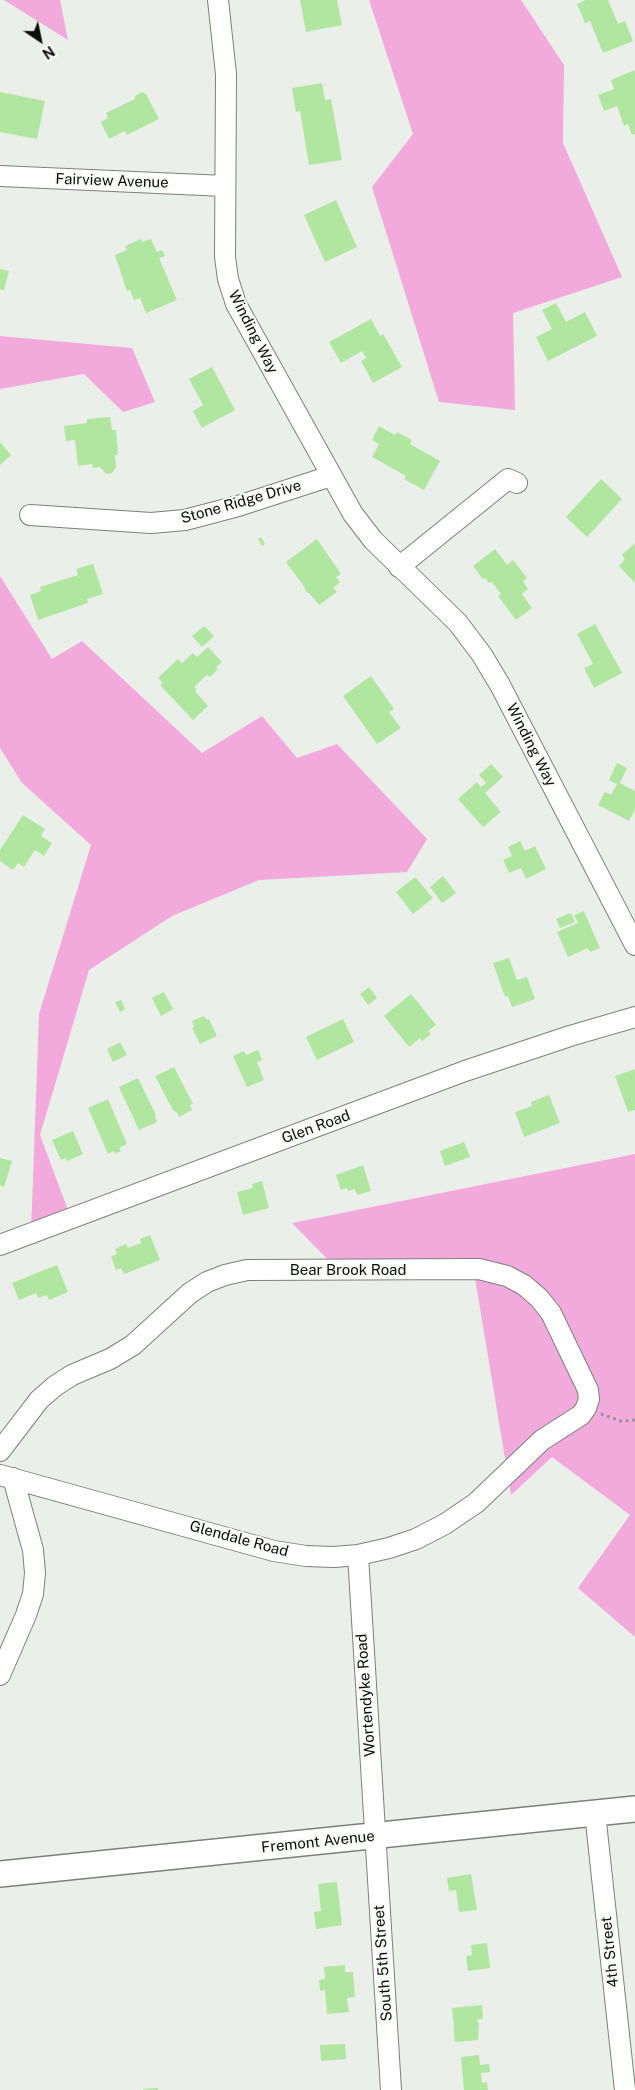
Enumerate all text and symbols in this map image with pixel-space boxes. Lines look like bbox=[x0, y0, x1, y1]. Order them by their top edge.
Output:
north arrow bbox=[15, 15, 65, 65]
text: N bbox=[39, 43, 57, 62]
street label: Fairview Avenue bbox=[55, 170, 169, 192]
street label: Winding Way bbox=[224, 287, 282, 377]
street label: Stone Ridge Drive bbox=[179, 476, 303, 528]
street label: Winding Way bbox=[502, 700, 560, 790]
street label: Glen Road bbox=[279, 1106, 353, 1148]
street label: Bear Brook Road bbox=[290, 1261, 406, 1279]
street label: Glendale Road bbox=[188, 1517, 290, 1561]
street label: Wortendyke Road bbox=[353, 1633, 379, 1757]
street label: Fremont Avenue bbox=[260, 1827, 376, 1857]
street label: South 5th Street bbox=[370, 1904, 396, 2022]
street label: 4th Street bbox=[597, 1916, 623, 1988]

